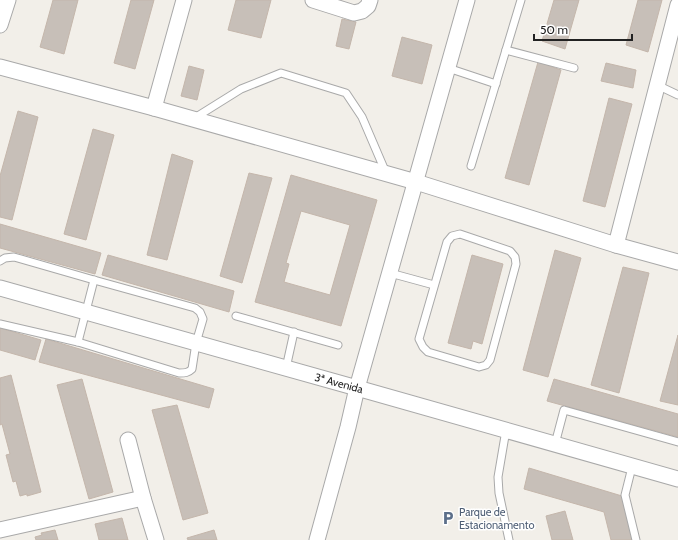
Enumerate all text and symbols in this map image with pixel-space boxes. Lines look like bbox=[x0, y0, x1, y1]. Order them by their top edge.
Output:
scale bar bbox=[534, 16, 632, 42]
text: 50 m bbox=[540, 22, 568, 37]
street label: 3ª Avenida bbox=[313, 370, 365, 396]
place label: Parque de Estacionamento bbox=[459, 505, 534, 532]
parking icon: Parque de Estacionamento bbox=[440, 510, 456, 526]

